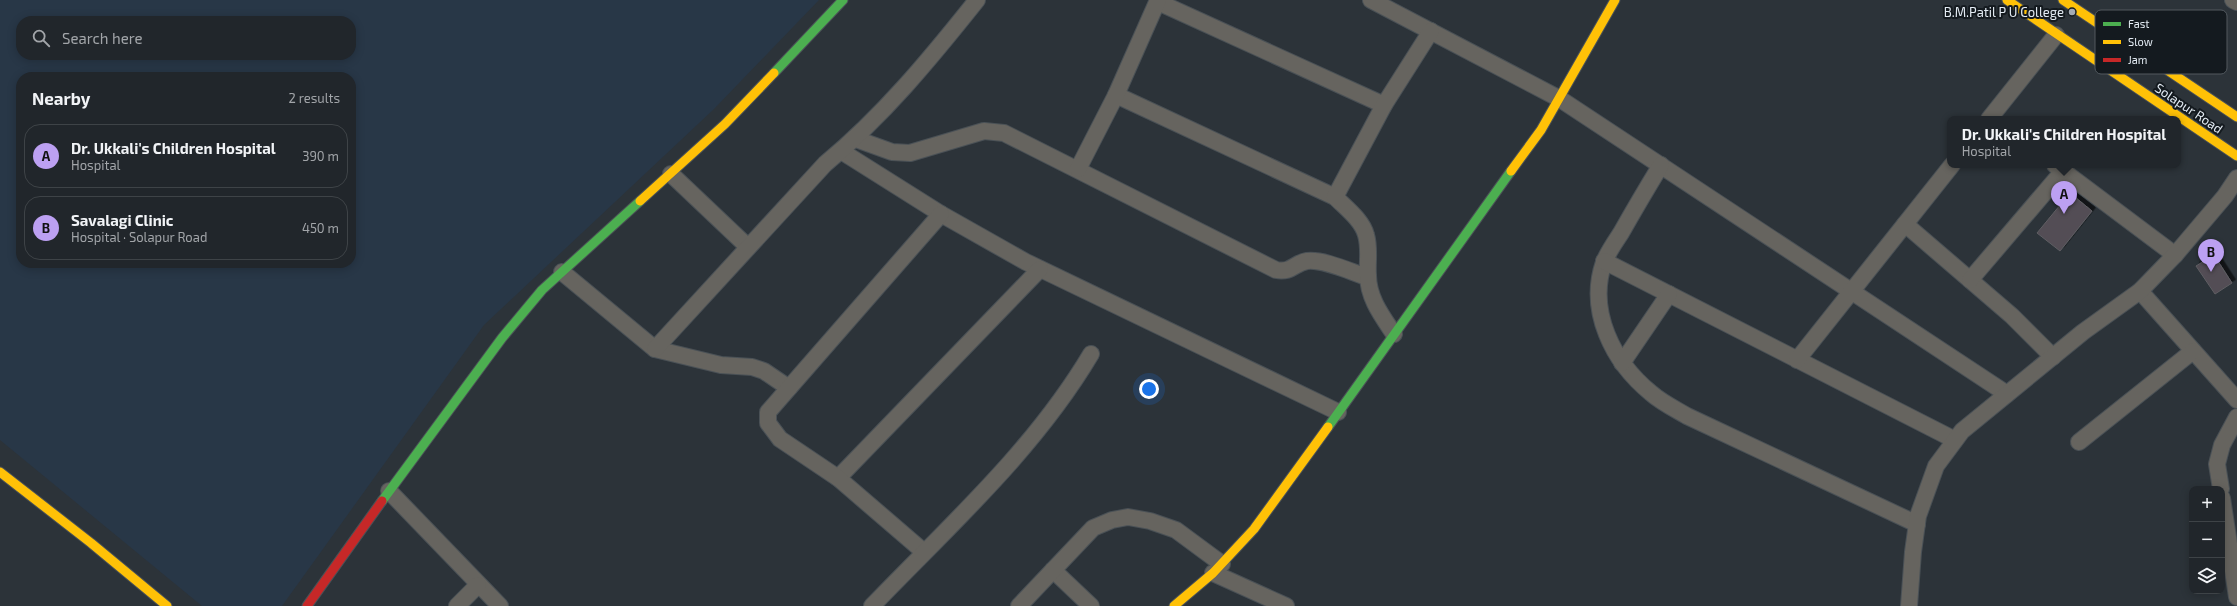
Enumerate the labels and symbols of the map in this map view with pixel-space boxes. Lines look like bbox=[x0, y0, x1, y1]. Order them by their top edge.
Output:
place label: B.M.Patil P U College bbox=[1944, 4, 2064, 20]
marker: B.M.Patil P U College bbox=[2067, 7, 2077, 17]
legend bbox=[2095, 10, 2227, 74]
text: Fast bbox=[2128, 17, 2150, 30]
text: Slow bbox=[2128, 35, 2153, 48]
text: Jam bbox=[2128, 53, 2147, 66]
street label: Solapur Road bbox=[2152, 79, 2226, 137]
pin: A bbox=[2051, 181, 2077, 214]
pin: B bbox=[2198, 239, 2224, 272]
your location bbox=[1139, 379, 1159, 399]

